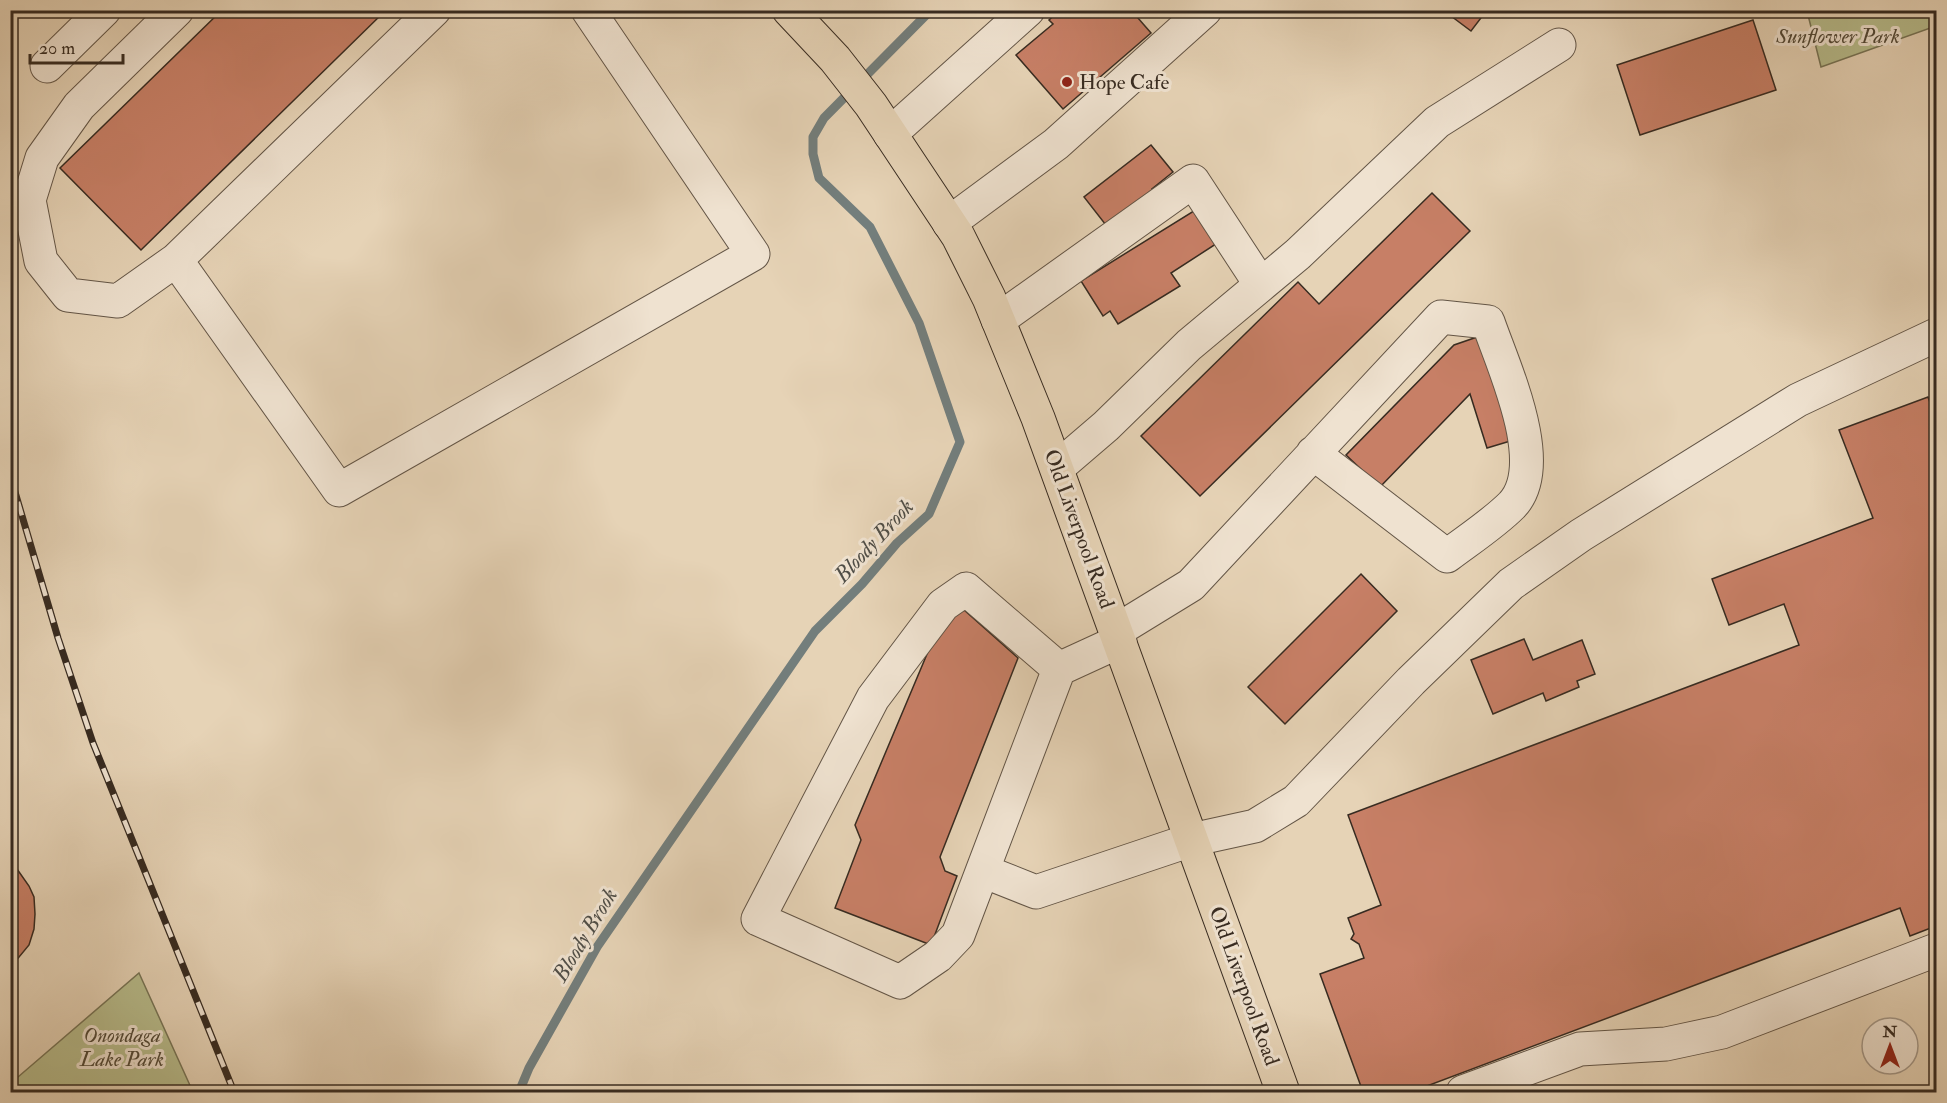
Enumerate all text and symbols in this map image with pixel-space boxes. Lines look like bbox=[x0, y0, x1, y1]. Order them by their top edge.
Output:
park label: Sunflower Park bbox=[1775, 23, 1900, 50]
scale bar bbox=[30, 27, 123, 65]
text: 20 m bbox=[39, 37, 75, 60]
place label: Hope Cafe bbox=[1079, 69, 1169, 96]
marker: Hope Cafe bbox=[1060, 75, 1074, 89]
street label: Old Liverpool Road bbox=[1038, 446, 1121, 613]
water label: Bloody Brook bbox=[828, 493, 920, 589]
water label: Bloody Brook bbox=[546, 883, 624, 988]
street label: Old Liverpool Road bbox=[1203, 903, 1286, 1070]
north arrow bbox=[1860, 1016, 1920, 1076]
park label: Onondaga Lake Park bbox=[79, 1022, 164, 1073]
text: N bbox=[1882, 1022, 1898, 1042]

